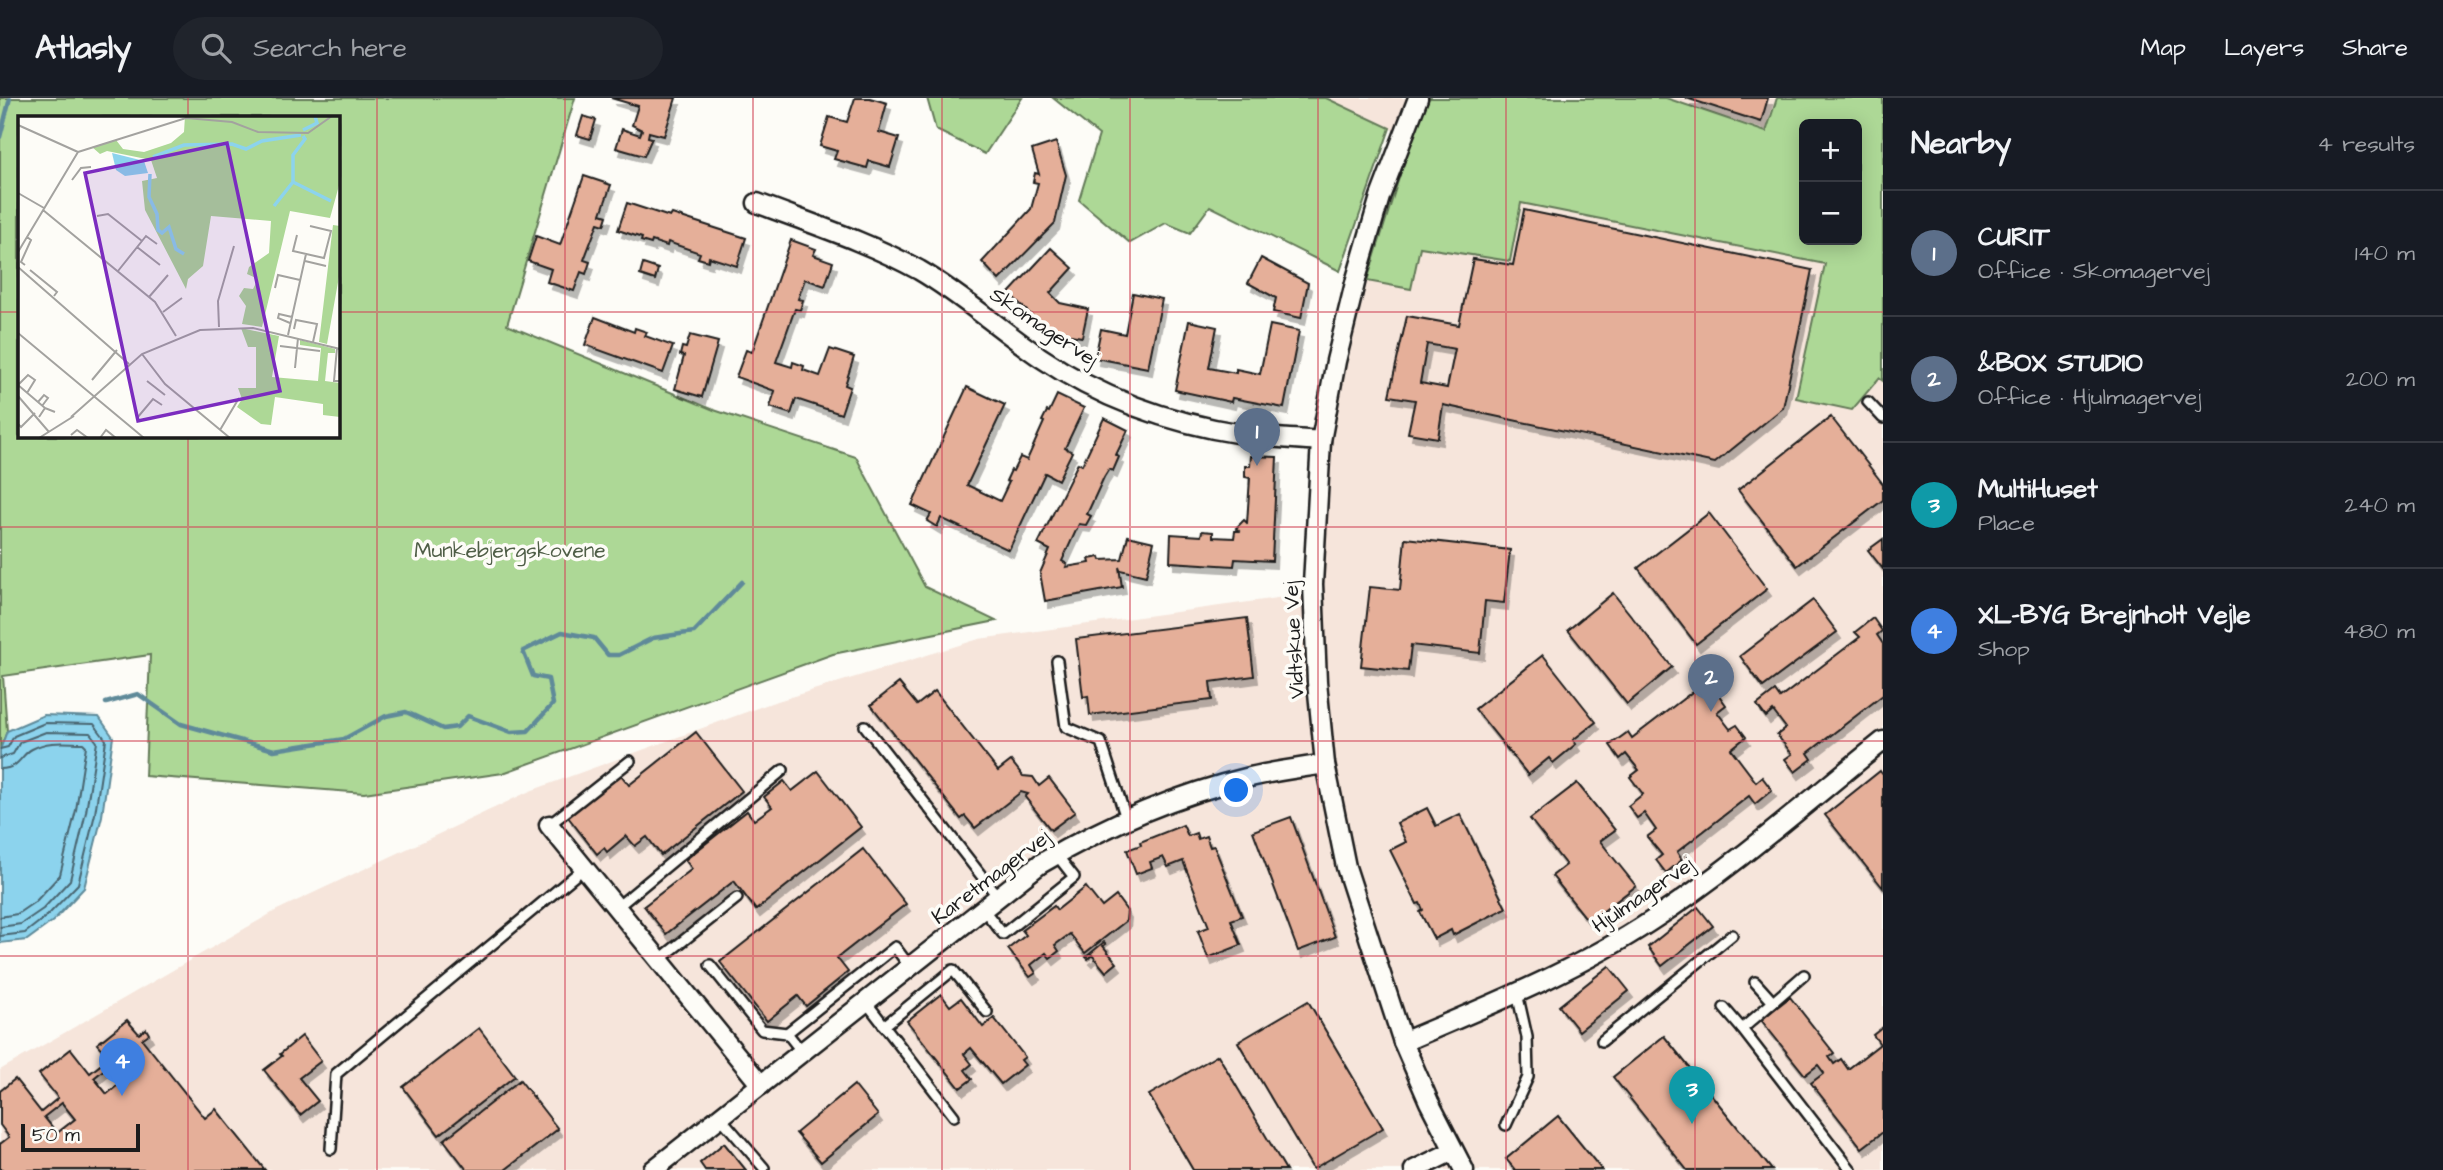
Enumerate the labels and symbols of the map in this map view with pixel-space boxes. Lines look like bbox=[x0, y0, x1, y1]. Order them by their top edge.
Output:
inset map bbox=[18, 116, 340, 438]
street label: Skomagervej bbox=[983, 280, 1104, 376]
pin: 1 bbox=[1234, 408, 1280, 466]
park label: Munkebjergskovene bbox=[414, 536, 606, 567]
street label: Vidtskue Vej bbox=[1276, 580, 1312, 700]
pin: 2 bbox=[1688, 654, 1734, 712]
your location bbox=[1219, 773, 1253, 807]
street label: Karetmagervej bbox=[926, 823, 1058, 933]
street label: Hjulmagervej bbox=[1586, 850, 1701, 941]
pin: 4 bbox=[99, 1038, 145, 1096]
pin: 3 bbox=[1669, 1066, 1715, 1124]
scale bar bbox=[21, 1121, 140, 1153]

